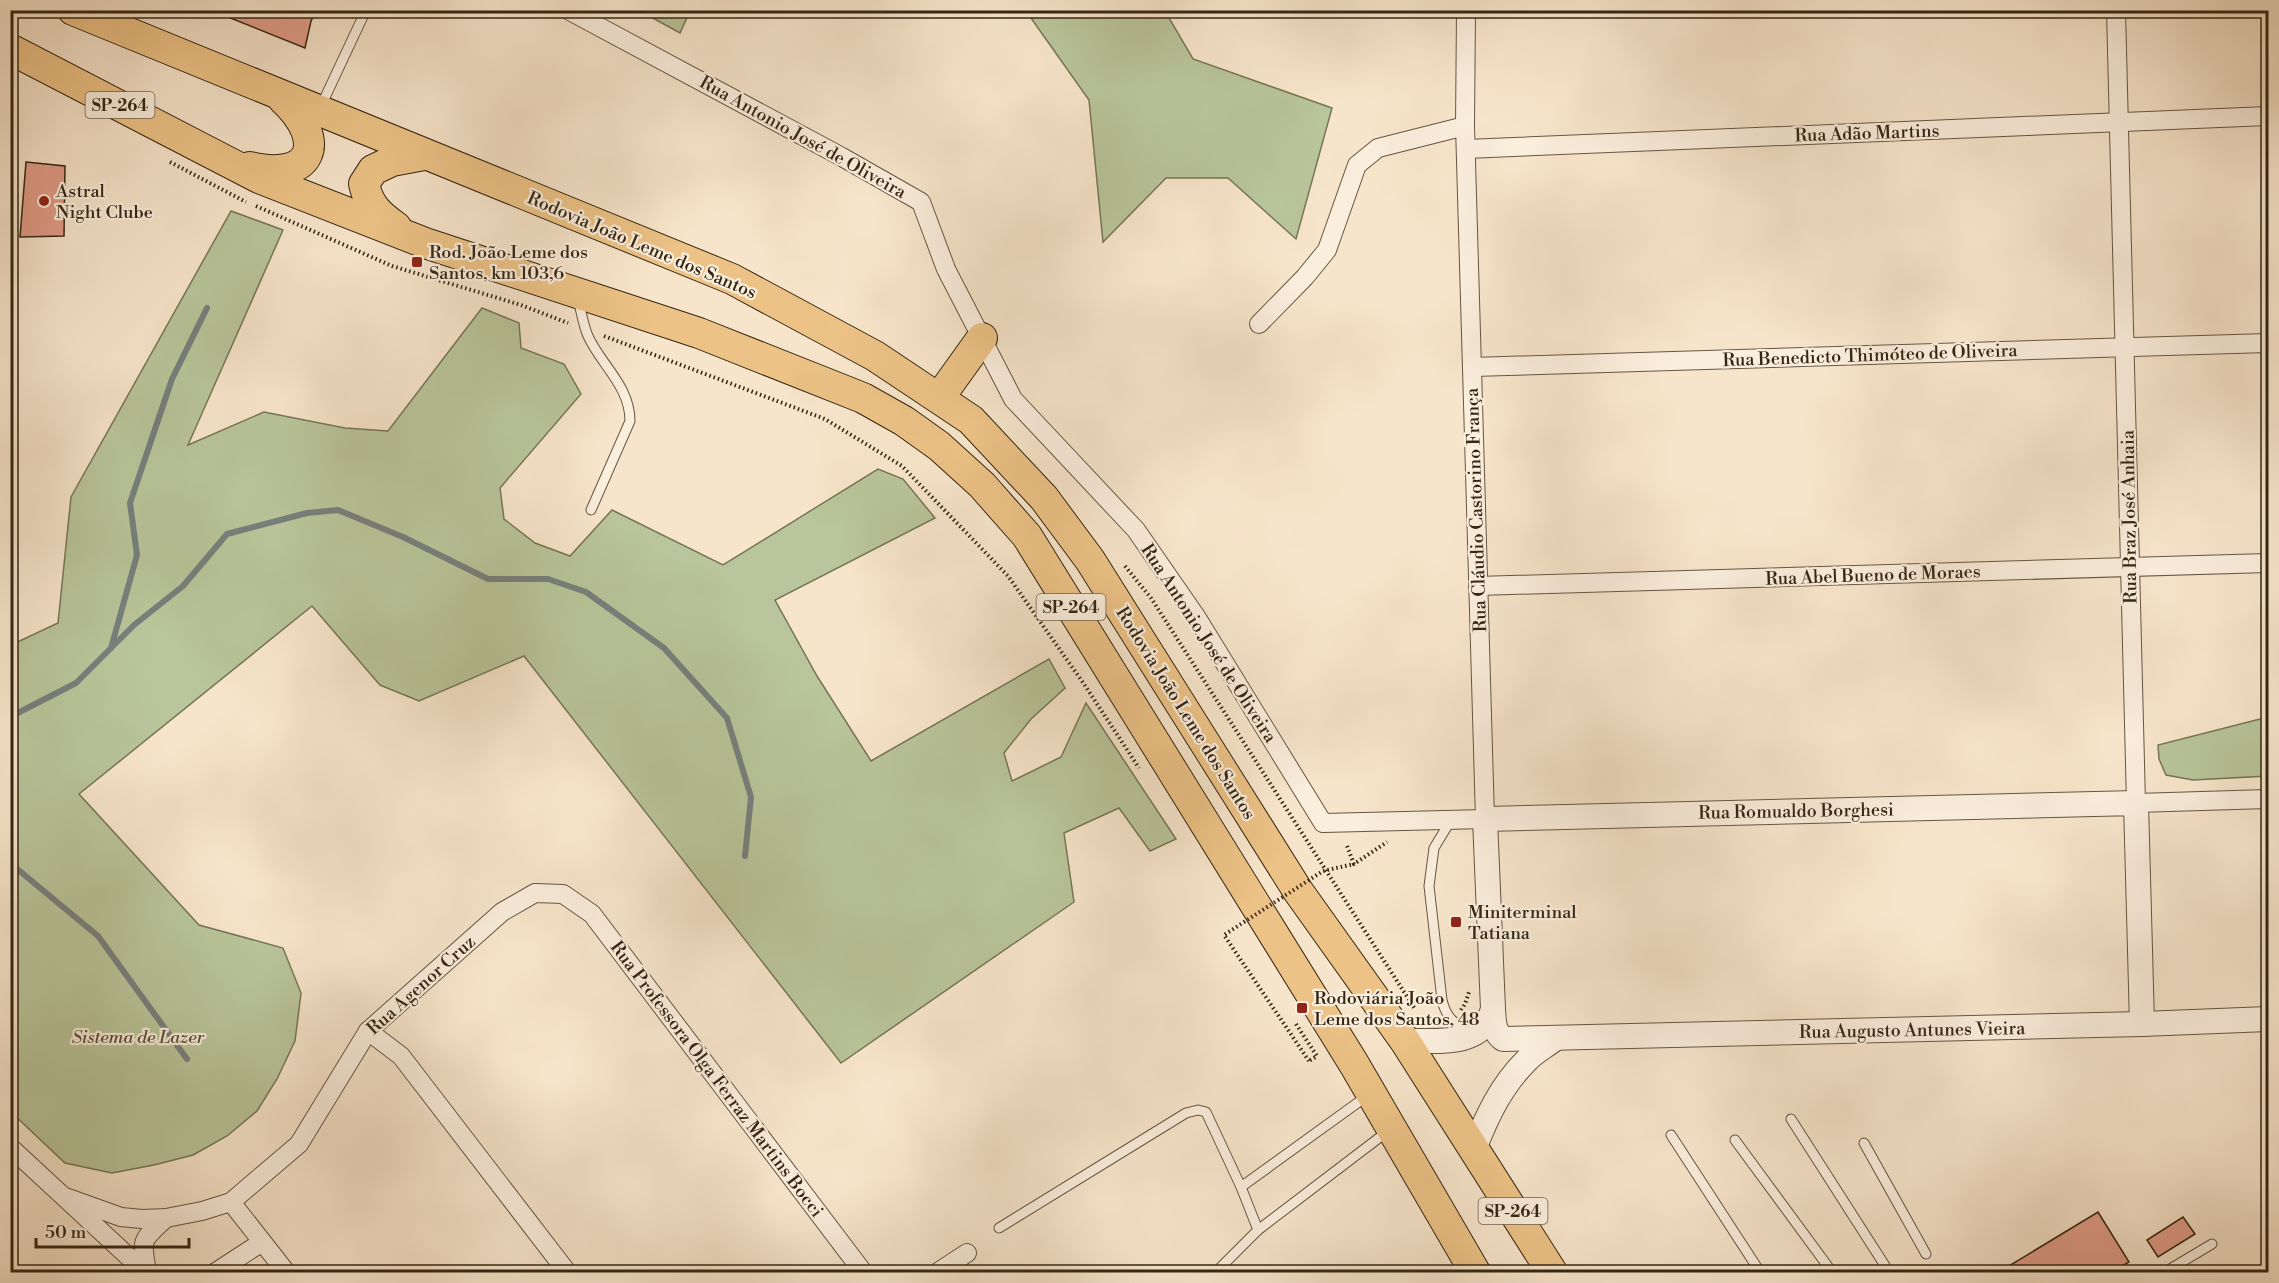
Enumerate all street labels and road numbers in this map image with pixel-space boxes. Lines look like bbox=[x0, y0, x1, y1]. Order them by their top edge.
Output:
street label: Rua Antonio José de Oliveira bbox=[695, 71, 911, 204]
road number: SP-264 bbox=[86, 92, 154, 118]
street label: Rua Adão Martins bbox=[1794, 119, 1940, 148]
street label: Rodovia João Leme dos Santos bbox=[524, 187, 760, 304]
street label: Rua Benedicto Thimóteo de Oliveira bbox=[1722, 339, 2019, 372]
street label: Rua Cláudio Castorino França bbox=[1461, 387, 1492, 632]
street label: Rua Braz José Anhaia bbox=[2116, 429, 2143, 604]
street label: Rua Antonio José de Oliveira bbox=[1136, 539, 1282, 748]
street label: Rua Abel Bueno de Moraes bbox=[1765, 560, 1981, 591]
road number: SP-264 bbox=[1036, 594, 1106, 620]
street label: Rodovia João Leme dos Santos bbox=[1110, 603, 1261, 824]
street label: Rua Romualdo Borghesi bbox=[1698, 798, 1894, 825]
street label: Rua Agenor Cruz bbox=[362, 931, 480, 1040]
street label: Rua Professora Olga Ferraz Martins Bocci bbox=[605, 937, 828, 1222]
street label: Rua Augusto Antunes Vieira bbox=[1799, 1017, 2026, 1044]
road number: SP-264 bbox=[1478, 1198, 1547, 1224]

